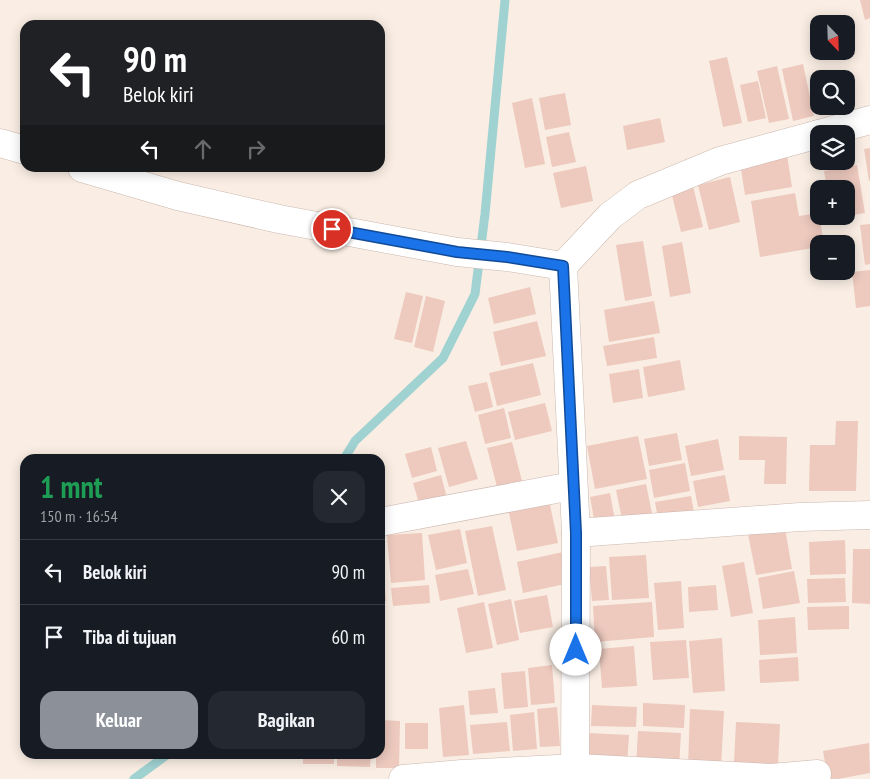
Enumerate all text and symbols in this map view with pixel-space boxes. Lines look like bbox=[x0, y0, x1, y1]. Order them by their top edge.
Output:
north arrow bbox=[810, 15, 855, 60]
map controls bbox=[810, 15, 855, 280]
text: 90 m bbox=[123, 36, 187, 82]
icon: left bbox=[40, 40, 105, 105]
button: search bbox=[810, 70, 855, 115]
text: Belok kiri bbox=[123, 80, 194, 108]
button: layers bbox=[810, 125, 855, 170]
icon: left bbox=[136, 135, 164, 163]
icon: ahead bbox=[189, 135, 217, 163]
icon: right bbox=[242, 135, 270, 163]
button: + bbox=[810, 180, 855, 225]
pin bbox=[311, 208, 353, 250]
icon: arrive bbox=[318, 215, 346, 243]
button: − bbox=[810, 235, 855, 280]
text: 1 mnt bbox=[40, 467, 103, 506]
button: close bbox=[313, 471, 365, 523]
text: 150 m · 16:54 bbox=[40, 506, 118, 526]
icon: left bbox=[40, 558, 68, 586]
text: Belok kiri bbox=[83, 560, 147, 584]
text: 90 m bbox=[332, 560, 365, 584]
icon: arrive bbox=[40, 623, 68, 651]
position arrow bbox=[549, 623, 601, 675]
text: Tiba di tujuan bbox=[83, 625, 176, 649]
text: 60 m bbox=[332, 625, 365, 649]
button: Keluar bbox=[40, 691, 198, 749]
button: Bagikan bbox=[208, 691, 365, 749]

